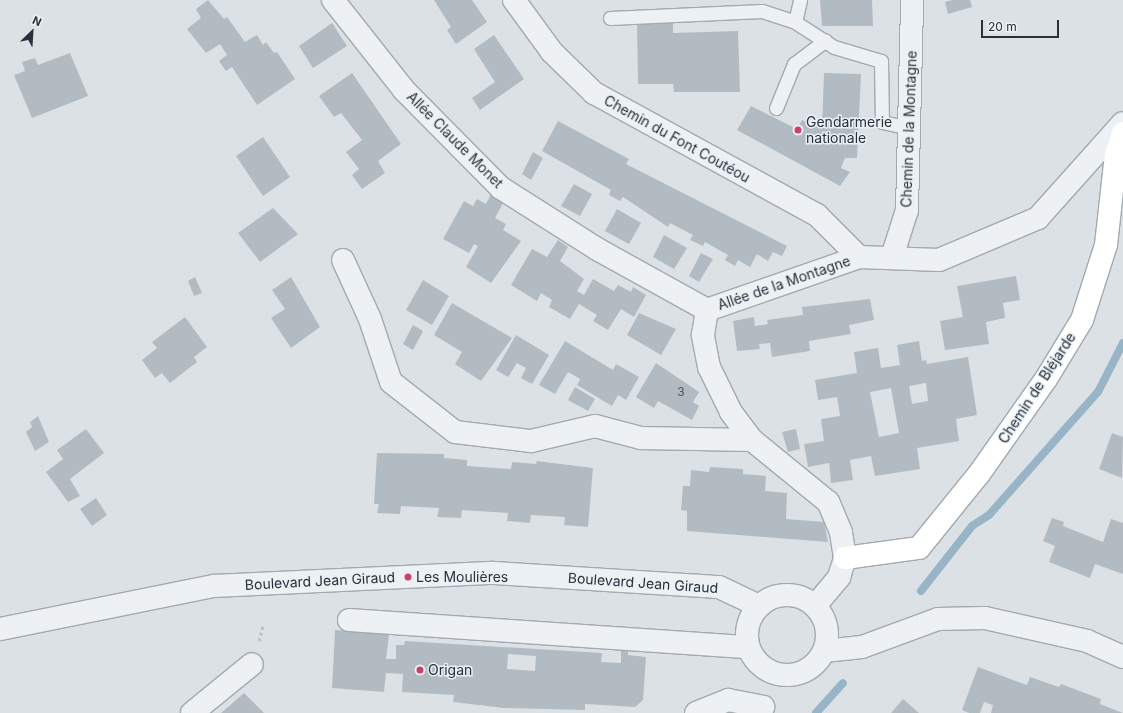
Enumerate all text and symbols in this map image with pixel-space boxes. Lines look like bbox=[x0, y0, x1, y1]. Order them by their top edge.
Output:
north arrow bbox=[12, 12, 52, 52]
scale bar bbox=[983, 12, 1061, 38]
text: N bbox=[30, 13, 44, 29]
text: 20 m bbox=[988, 19, 1017, 34]
street label: Chemin de la Montagne bbox=[898, 50, 920, 208]
street label: Allée Claude Monet bbox=[403, 88, 507, 192]
street label: Chemin du Font Coutéou bbox=[601, 92, 753, 186]
place label: Gendarmerie nationale bbox=[806, 114, 892, 146]
marker: Gendarmerie nationale bbox=[793, 125, 803, 135]
street label: Allée de la Montagne bbox=[715, 252, 853, 314]
street label: Chemin de Bléjarde bbox=[995, 329, 1079, 447]
house number: 3 bbox=[677, 385, 685, 399]
street label: Boulevard Jean Giraud bbox=[244, 569, 396, 593]
place label: Les Moulières bbox=[416, 569, 508, 585]
street label: Boulevard Jean Giraud bbox=[567, 569, 719, 597]
marker: Les Moulières bbox=[403, 572, 413, 582]
place label: Origan bbox=[428, 662, 472, 678]
marker: Origan bbox=[415, 665, 425, 675]

